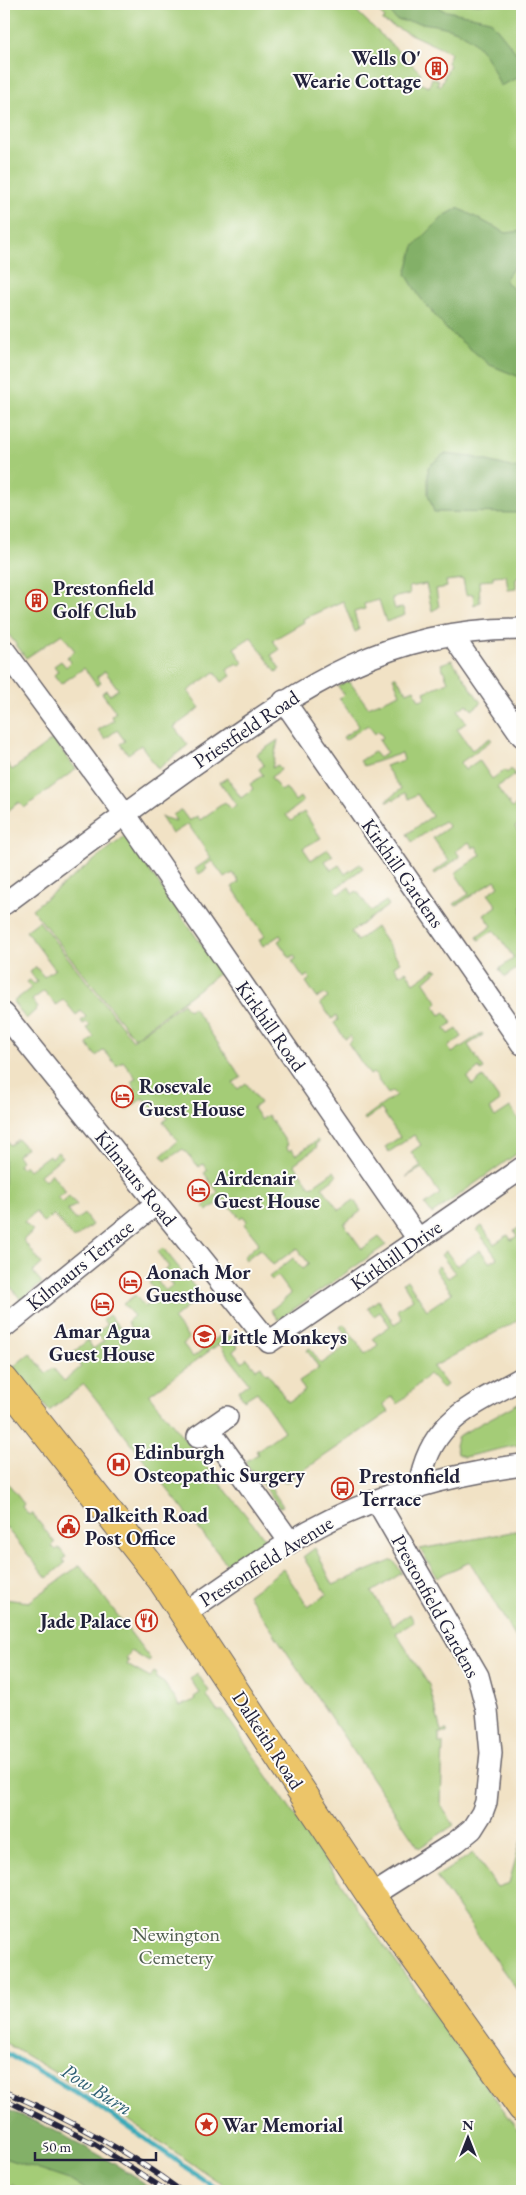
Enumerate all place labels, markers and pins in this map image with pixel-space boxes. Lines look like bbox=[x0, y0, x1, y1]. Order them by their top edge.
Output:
place label: Wells O' Wearie Cottage bbox=[293, 45, 421, 94]
building icon: Wells O' Wearie Cottage bbox=[425, 57, 449, 81]
place label: Prestonfield Golf Club bbox=[53, 575, 154, 624]
building icon: Prestonfield Golf Club bbox=[25, 588, 49, 612]
place label: Rosevale Guest House bbox=[139, 1073, 245, 1122]
hotel icon: Rosevale Guest House bbox=[111, 1085, 135, 1109]
place label: Airdenair Guest House bbox=[213, 1165, 320, 1214]
hotel icon: Airdenair Guest House bbox=[186, 1178, 210, 1202]
place label: Aonach Mor Guesthouse bbox=[145, 1259, 251, 1308]
hotel icon: Aonach Mor Guesthouse bbox=[118, 1271, 142, 1295]
hotel icon: Amar Agua Guest House bbox=[90, 1293, 114, 1317]
place label: Amar Agua Guest House bbox=[49, 1318, 155, 1367]
place label: Little Monkeys bbox=[221, 1324, 347, 1350]
school or university icon: Little Monkeys bbox=[193, 1325, 217, 1349]
place label: Edinburgh Osteopathic Surgery bbox=[134, 1439, 305, 1488]
hospital icon: Edinburgh Osteopathic Surgery bbox=[106, 1452, 130, 1476]
place label: Prestonfield Terrace bbox=[359, 1463, 460, 1512]
bus stop icon: Prestonfield Terrace bbox=[331, 1476, 355, 1500]
place label: Dalkeith Road Post Office bbox=[85, 1502, 208, 1551]
public building icon: Dalkeith Road Post Office bbox=[57, 1515, 81, 1539]
place label: Jade Palace bbox=[38, 1608, 131, 1634]
restaurant icon: Jade Palace bbox=[135, 1609, 159, 1633]
place label: War Memorial bbox=[222, 2112, 343, 2138]
place icon: War Memorial bbox=[194, 2113, 218, 2137]

